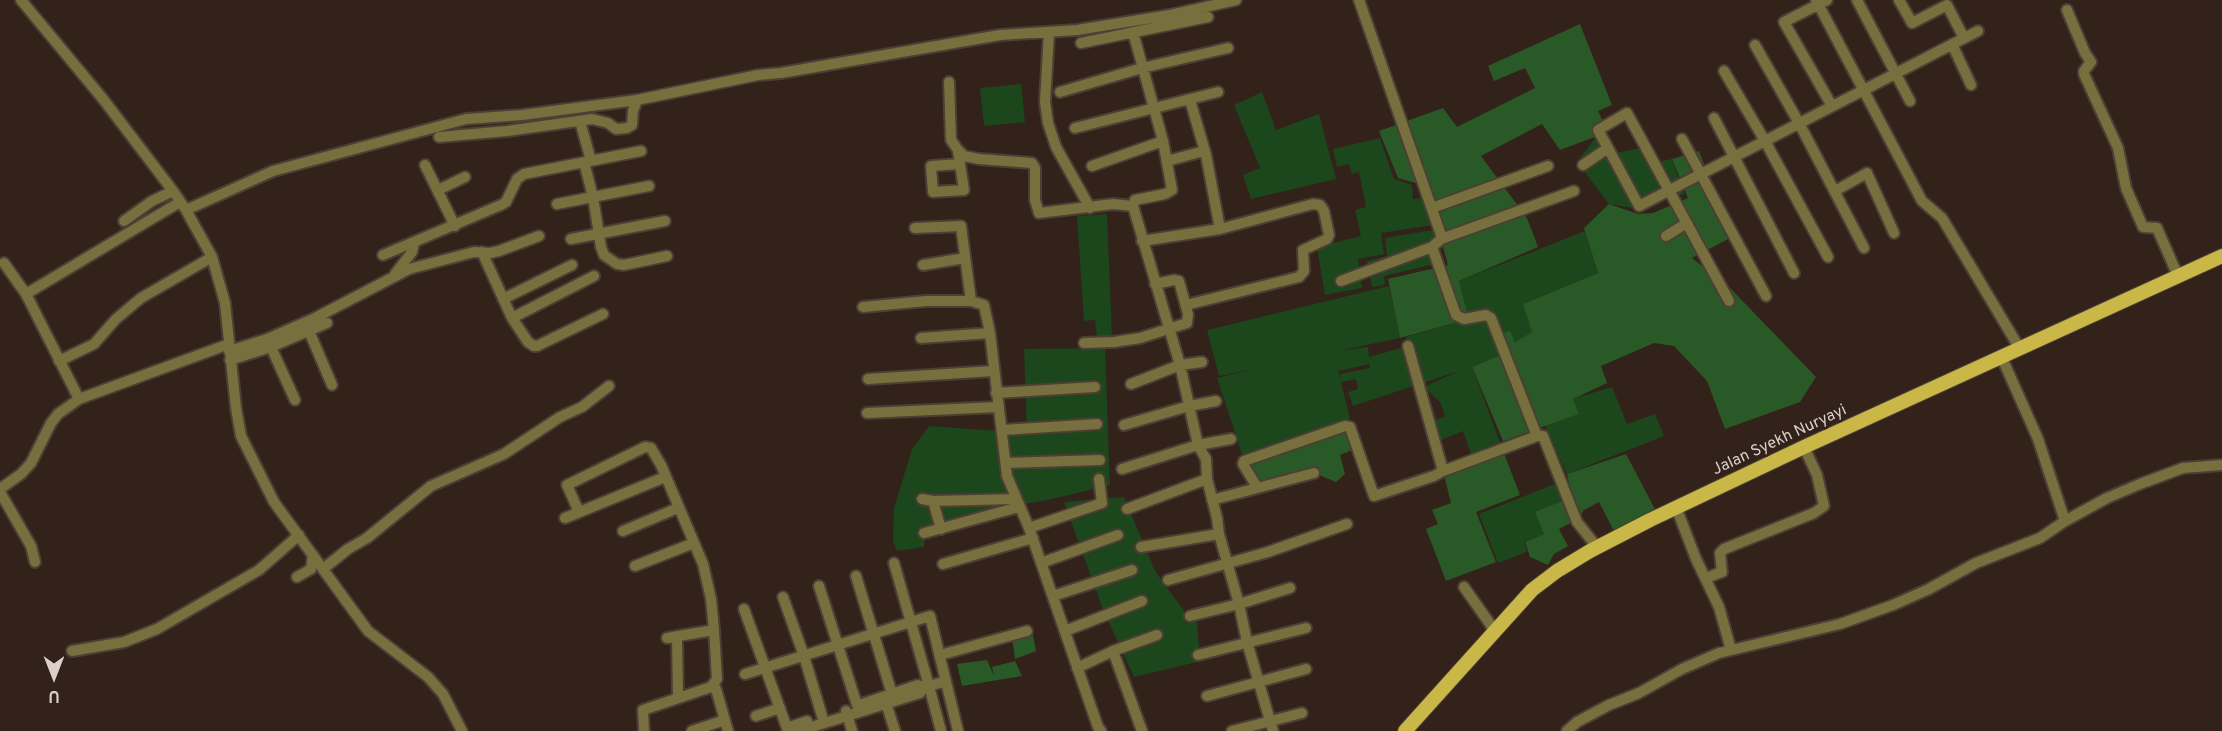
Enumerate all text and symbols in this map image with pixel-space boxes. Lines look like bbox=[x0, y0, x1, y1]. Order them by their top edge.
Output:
street label: Jalan Syekh Nuryayi bbox=[1710, 401, 1850, 481]
north arrow bbox=[24, 647, 84, 707]
text: U bbox=[48, 685, 60, 705]

